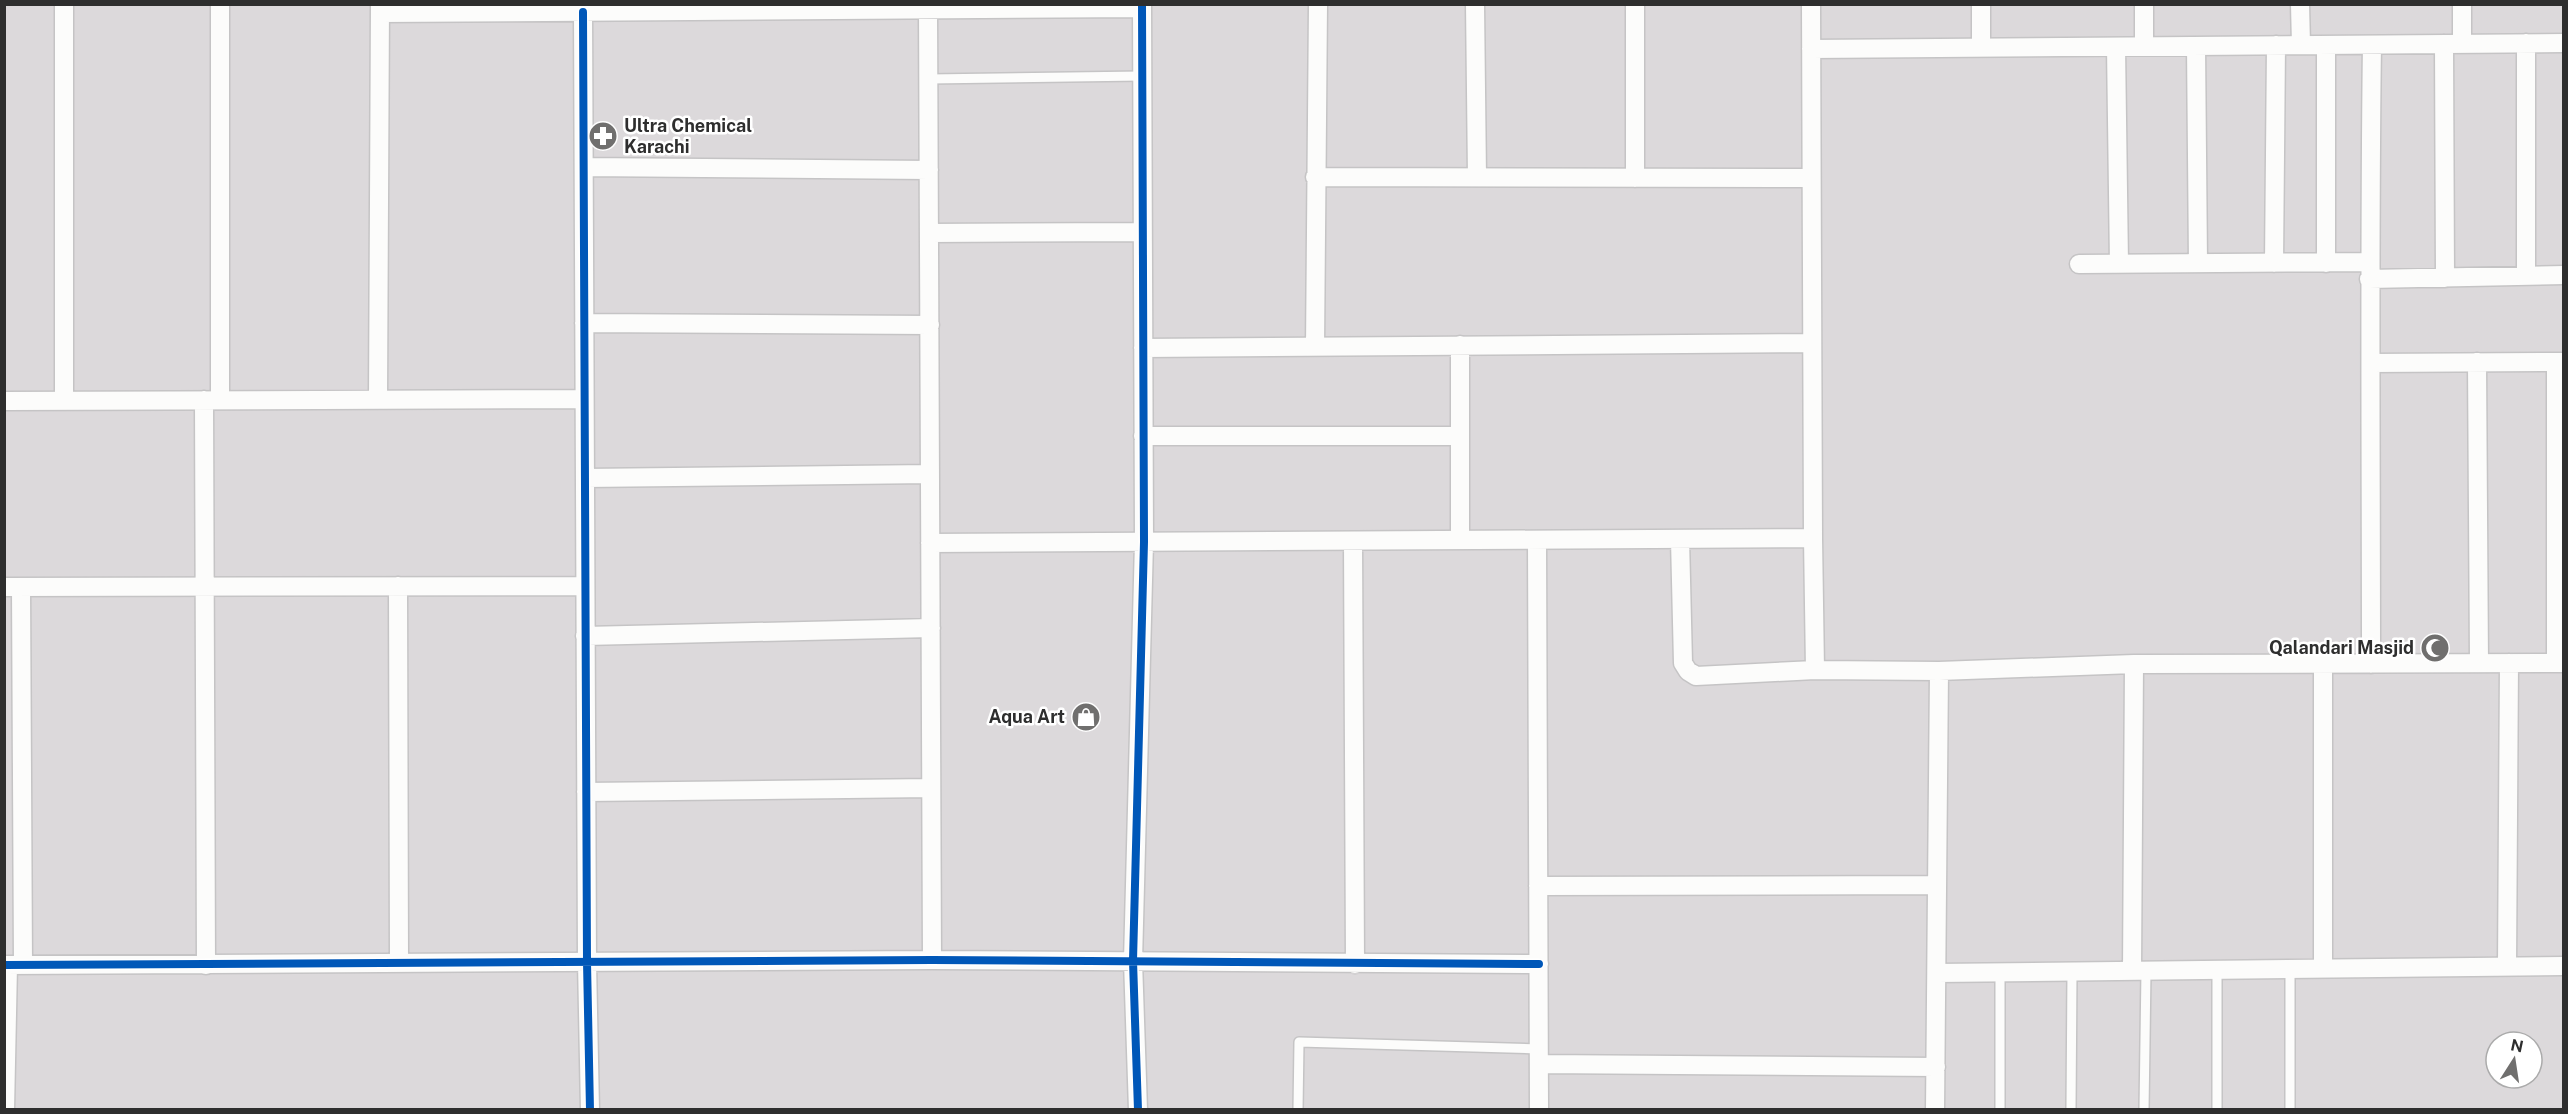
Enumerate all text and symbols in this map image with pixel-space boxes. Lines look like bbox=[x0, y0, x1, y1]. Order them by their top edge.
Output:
place label: Ultra Chemical Karachi bbox=[624, 115, 752, 157]
pharmacy icon: Ultra Chemical Karachi bbox=[587, 120, 619, 152]
mosque icon: Qalandari Masjid bbox=[2419, 632, 2451, 664]
place label: Qalandari Masjid bbox=[2269, 637, 2414, 658]
shop icon: Aqua Art bbox=[1070, 701, 1102, 733]
place label: Aqua Art bbox=[988, 706, 1065, 727]
north arrow bbox=[2484, 1030, 2544, 1090]
text: N bbox=[2509, 1035, 2525, 1056]

